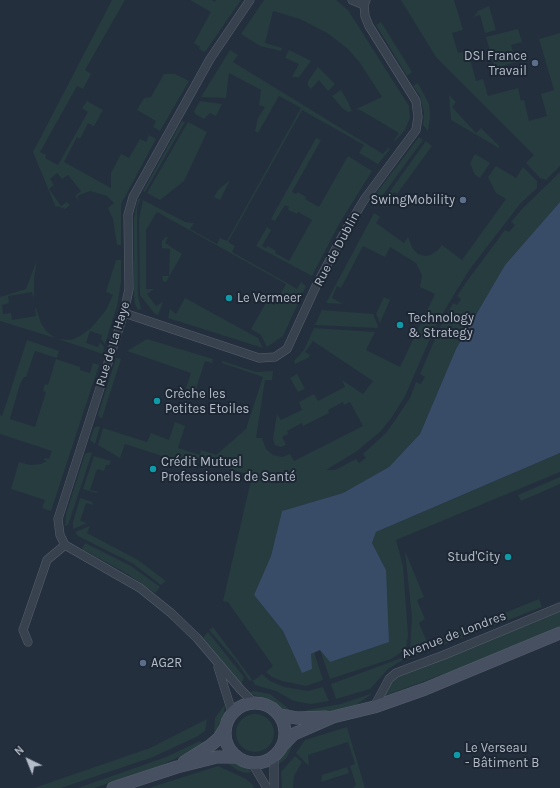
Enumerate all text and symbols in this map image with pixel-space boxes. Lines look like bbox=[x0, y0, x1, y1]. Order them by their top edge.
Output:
place label: DSI France Travail bbox=[464, 48, 527, 79]
marker: DSI France Travail bbox=[530, 58, 540, 68]
place label: SwingMobility bbox=[371, 192, 455, 208]
marker: SwingMobility bbox=[458, 195, 468, 205]
street label: Rue de Dublin bbox=[311, 209, 363, 289]
place label: Le Vermeer bbox=[237, 290, 301, 306]
marker: Le Vermeer bbox=[224, 293, 234, 303]
street label: Rue de La Haye bbox=[93, 300, 133, 388]
place label: Technology & Strategy bbox=[408, 310, 474, 341]
marker: Technology & Strategy bbox=[395, 320, 405, 330]
place label: Crèche les Petites Etoiles bbox=[165, 386, 249, 417]
marker: Crèche les Petites Etoiles bbox=[152, 396, 162, 406]
place label: Crédit Mutuel Professionels de Santé bbox=[161, 454, 296, 485]
marker: Crédit Mutuel Professionels de Santé bbox=[148, 464, 158, 474]
place label: Stud'City bbox=[447, 549, 500, 565]
marker: Stud'City bbox=[503, 552, 513, 562]
street label: Avenue de Londres bbox=[400, 608, 508, 662]
place label: AG2R bbox=[151, 655, 182, 671]
marker: AG2R bbox=[138, 658, 148, 668]
north arrow bbox=[8, 740, 48, 780]
place label: Le Verseau - Bâtiment B bbox=[465, 740, 539, 771]
text: N bbox=[12, 743, 27, 758]
marker: Le Verseau - Bâtiment B bbox=[452, 750, 462, 760]

